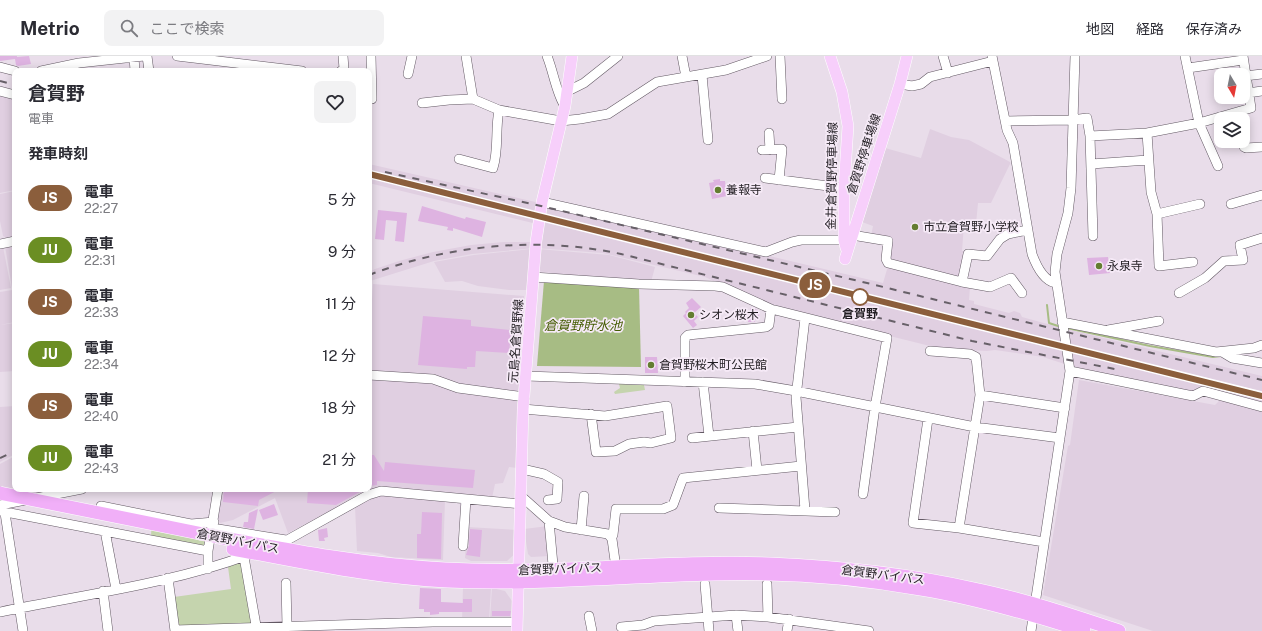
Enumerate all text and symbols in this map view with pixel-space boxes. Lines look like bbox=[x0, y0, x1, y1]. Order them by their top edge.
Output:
search box bbox=[104, 10, 384, 46]
text: Metrio bbox=[20, 17, 80, 39]
icon: search bbox=[118, 17, 140, 39]
text: ここで検索 bbox=[150, 20, 225, 37]
text: 地図 bbox=[1086, 21, 1114, 37]
text: 経路 bbox=[1136, 21, 1164, 37]
text: 保存済み bbox=[1186, 21, 1242, 37]
north arrow bbox=[1214, 68, 1250, 104]
map controls bbox=[1214, 68, 1250, 148]
button: heart bbox=[314, 81, 356, 123]
text: 倉賀野 bbox=[28, 82, 85, 104]
text: 電車 bbox=[28, 111, 54, 126]
street label: 倉賀野停車場線 bbox=[844, 112, 884, 196]
button: layers bbox=[1214, 112, 1250, 148]
street label: 金井倉賀野停車場線 bbox=[824, 122, 840, 230]
text: 発車時刻 bbox=[28, 145, 88, 162]
text: 電車 bbox=[84, 183, 114, 200]
place label: 養報寺 bbox=[726, 183, 762, 197]
marker: 養報寺 bbox=[713, 185, 723, 195]
text: JS bbox=[42, 190, 58, 206]
text: 5 分 bbox=[328, 191, 356, 208]
text: 22:27 bbox=[84, 201, 118, 216]
place label: 市立倉賀野小学校 bbox=[923, 220, 1019, 234]
marker: 市立倉賀野小学校 bbox=[910, 222, 920, 232]
text: 電車 bbox=[84, 235, 114, 252]
text: JU bbox=[42, 242, 58, 258]
text: 9 分 bbox=[328, 243, 356, 260]
text: 22:31 bbox=[84, 253, 116, 268]
place label: 永泉寺 bbox=[1107, 259, 1143, 273]
marker: 永泉寺 bbox=[1094, 261, 1104, 271]
line badge: JS bbox=[797, 272, 833, 298]
text: JS bbox=[807, 277, 823, 293]
text: 電車 bbox=[84, 287, 114, 304]
marker: 倉賀野 bbox=[851, 288, 869, 306]
text: JS bbox=[42, 294, 58, 310]
text: 11 分 bbox=[325, 295, 356, 312]
street label: 元島名倉賀野線 bbox=[506, 299, 526, 383]
text: 22:33 bbox=[84, 305, 119, 320]
place label: 倉賀野 bbox=[842, 307, 878, 321]
place label: シオン桜木 bbox=[699, 308, 759, 322]
marker: シオン桜木 bbox=[686, 310, 696, 320]
water label: 倉賀野貯水池 bbox=[544, 318, 624, 333]
text: 電車 bbox=[84, 339, 114, 356]
text: JU bbox=[42, 346, 58, 362]
text: 12 分 bbox=[322, 347, 356, 364]
text: 22:34 bbox=[84, 357, 119, 372]
place label: 倉賀野桜木町公民館 bbox=[659, 358, 767, 372]
marker: 倉賀野桜木町公民館 bbox=[646, 360, 656, 370]
text: 電車 bbox=[84, 391, 114, 408]
text: JS bbox=[42, 398, 58, 414]
text: 18 分 bbox=[322, 399, 356, 416]
text: 22:40 bbox=[84, 409, 118, 424]
text: 電車 bbox=[84, 443, 114, 460]
text: JU bbox=[42, 450, 58, 466]
text: 21 分 bbox=[322, 451, 356, 468]
text: 22:43 bbox=[84, 461, 119, 476]
street label: 倉賀野バイパス bbox=[196, 526, 280, 556]
street label: 倉賀野バイパス bbox=[518, 561, 602, 577]
street label: 倉賀野バイパス bbox=[841, 563, 925, 587]

